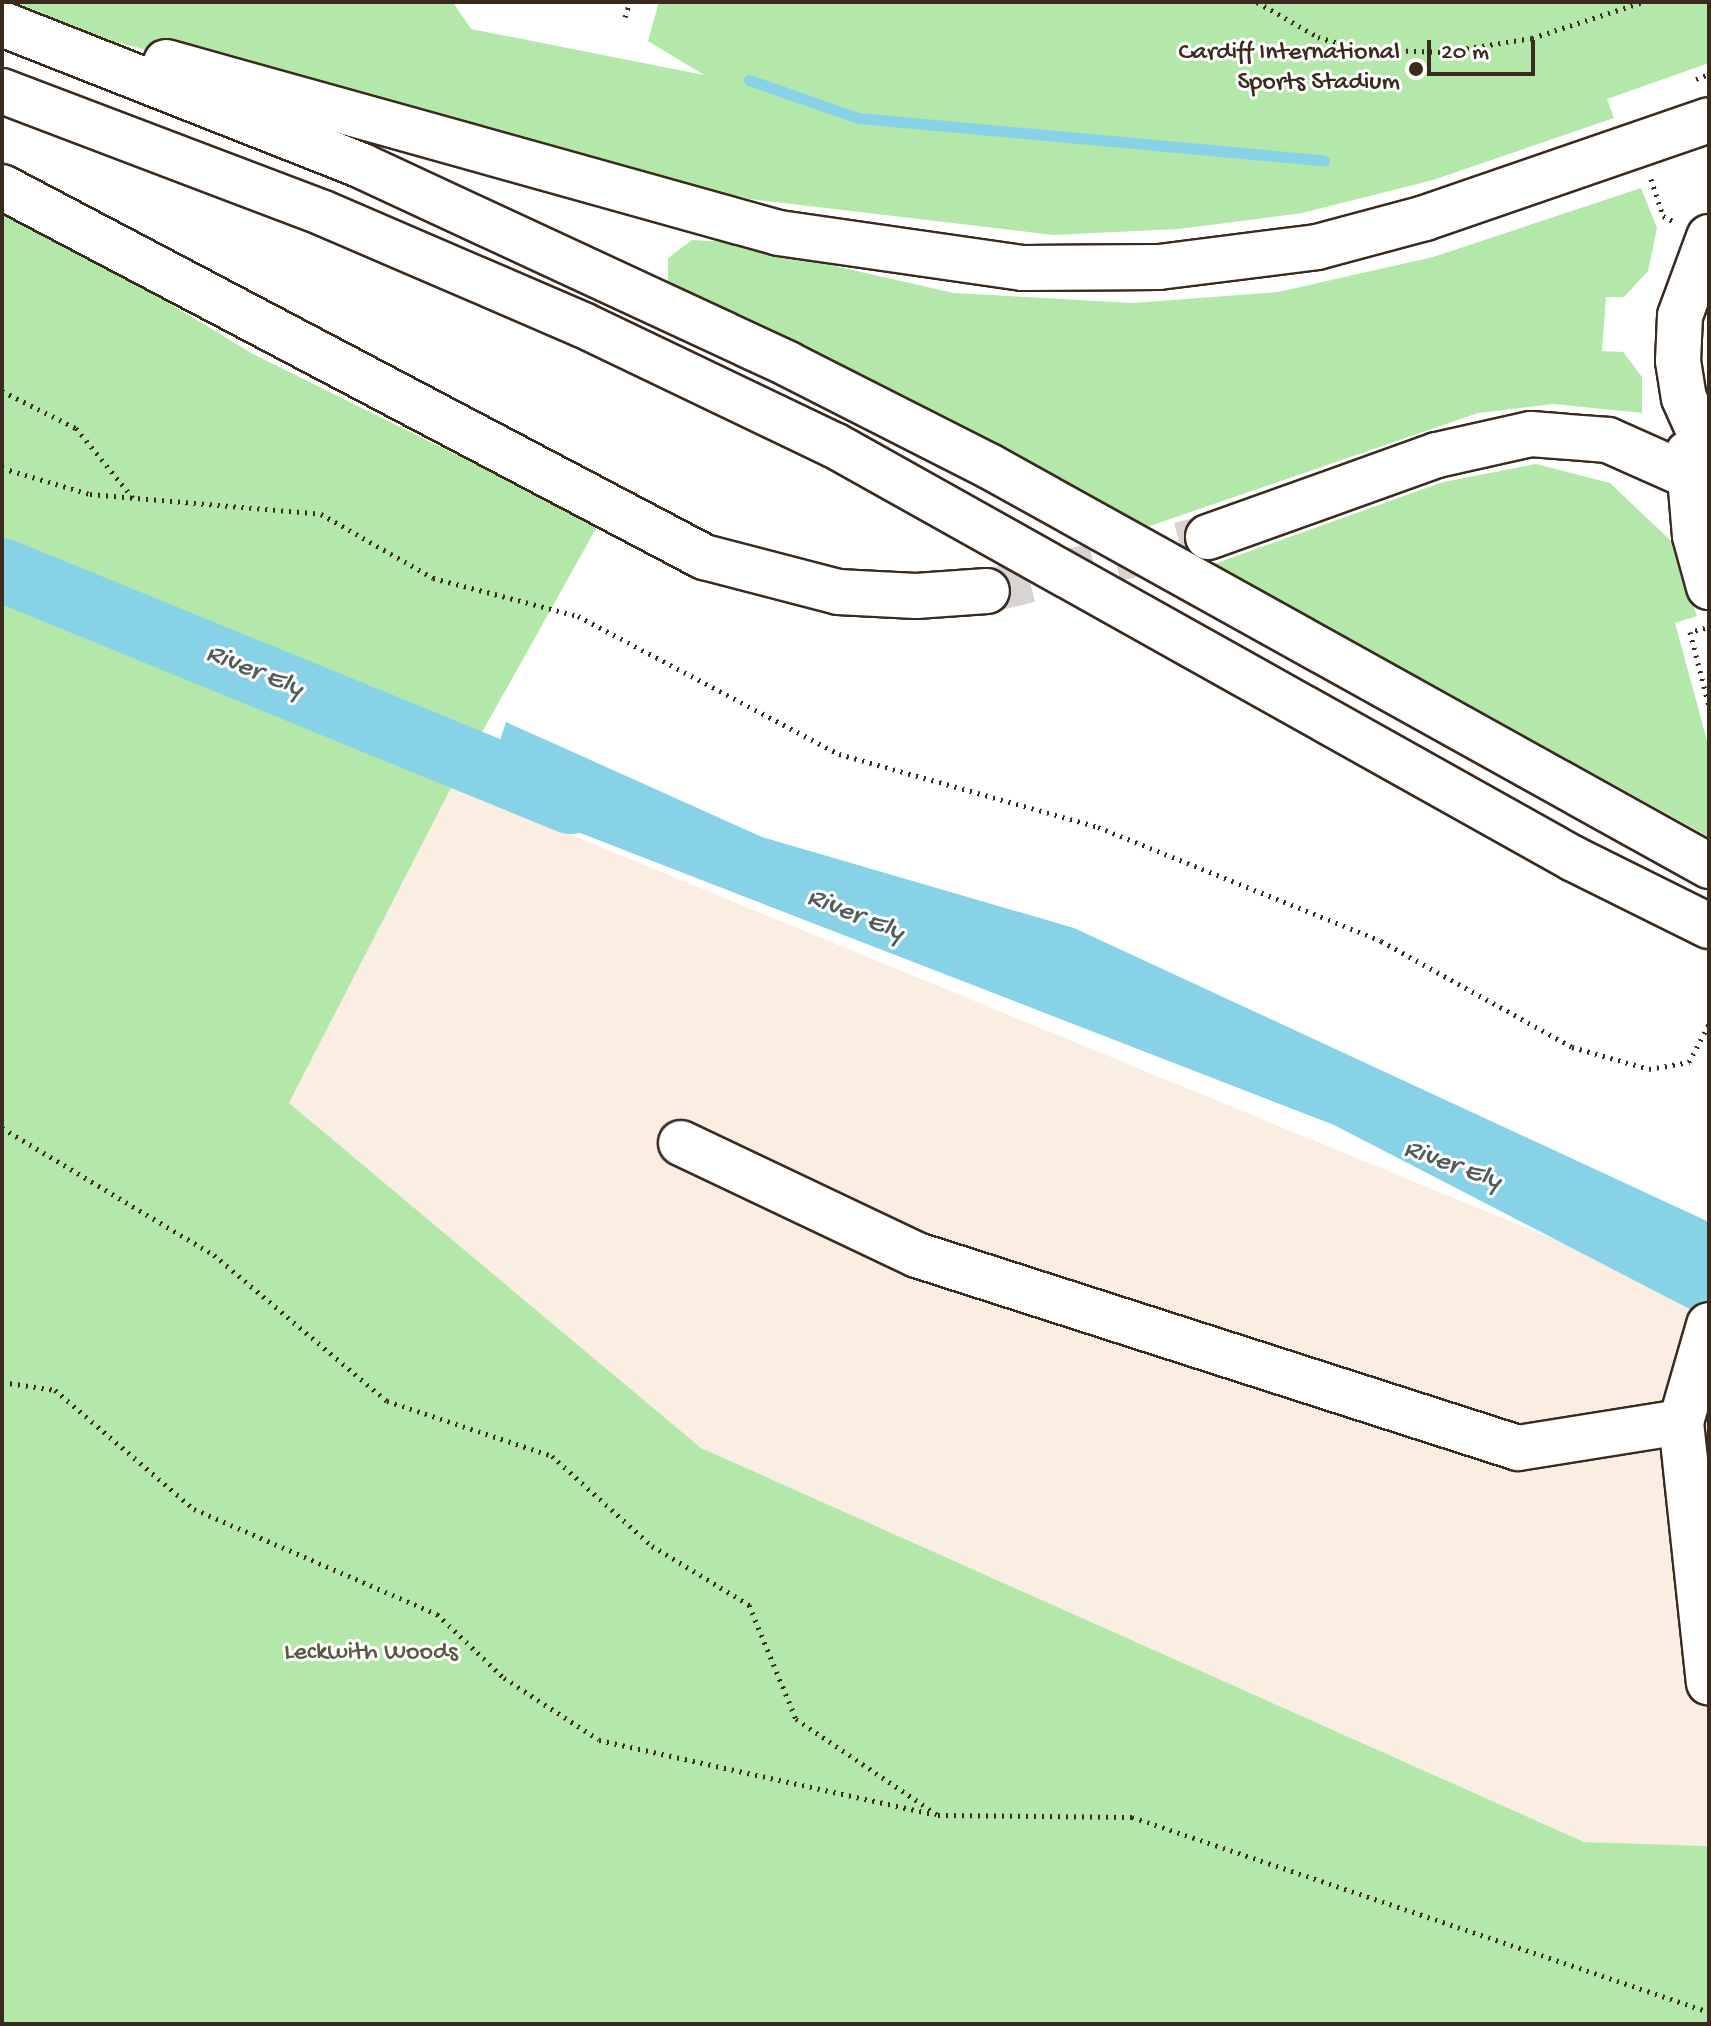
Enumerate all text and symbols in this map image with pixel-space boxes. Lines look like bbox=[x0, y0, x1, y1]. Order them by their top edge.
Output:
scale bar bbox=[1431, 24, 1539, 74]
place label: Cardiff International Sports Stadium bbox=[1178, 38, 1400, 100]
text: 20 m bbox=[1441, 39, 1489, 68]
marker: Cardiff International Sports Stadium bbox=[1407, 60, 1425, 78]
water label: River Ely bbox=[201, 637, 307, 707]
water label: River Ely bbox=[802, 881, 908, 951]
water label: River Ely bbox=[1399, 1133, 1505, 1199]
park label: Leckwith Woods bbox=[284, 1638, 458, 1670]

